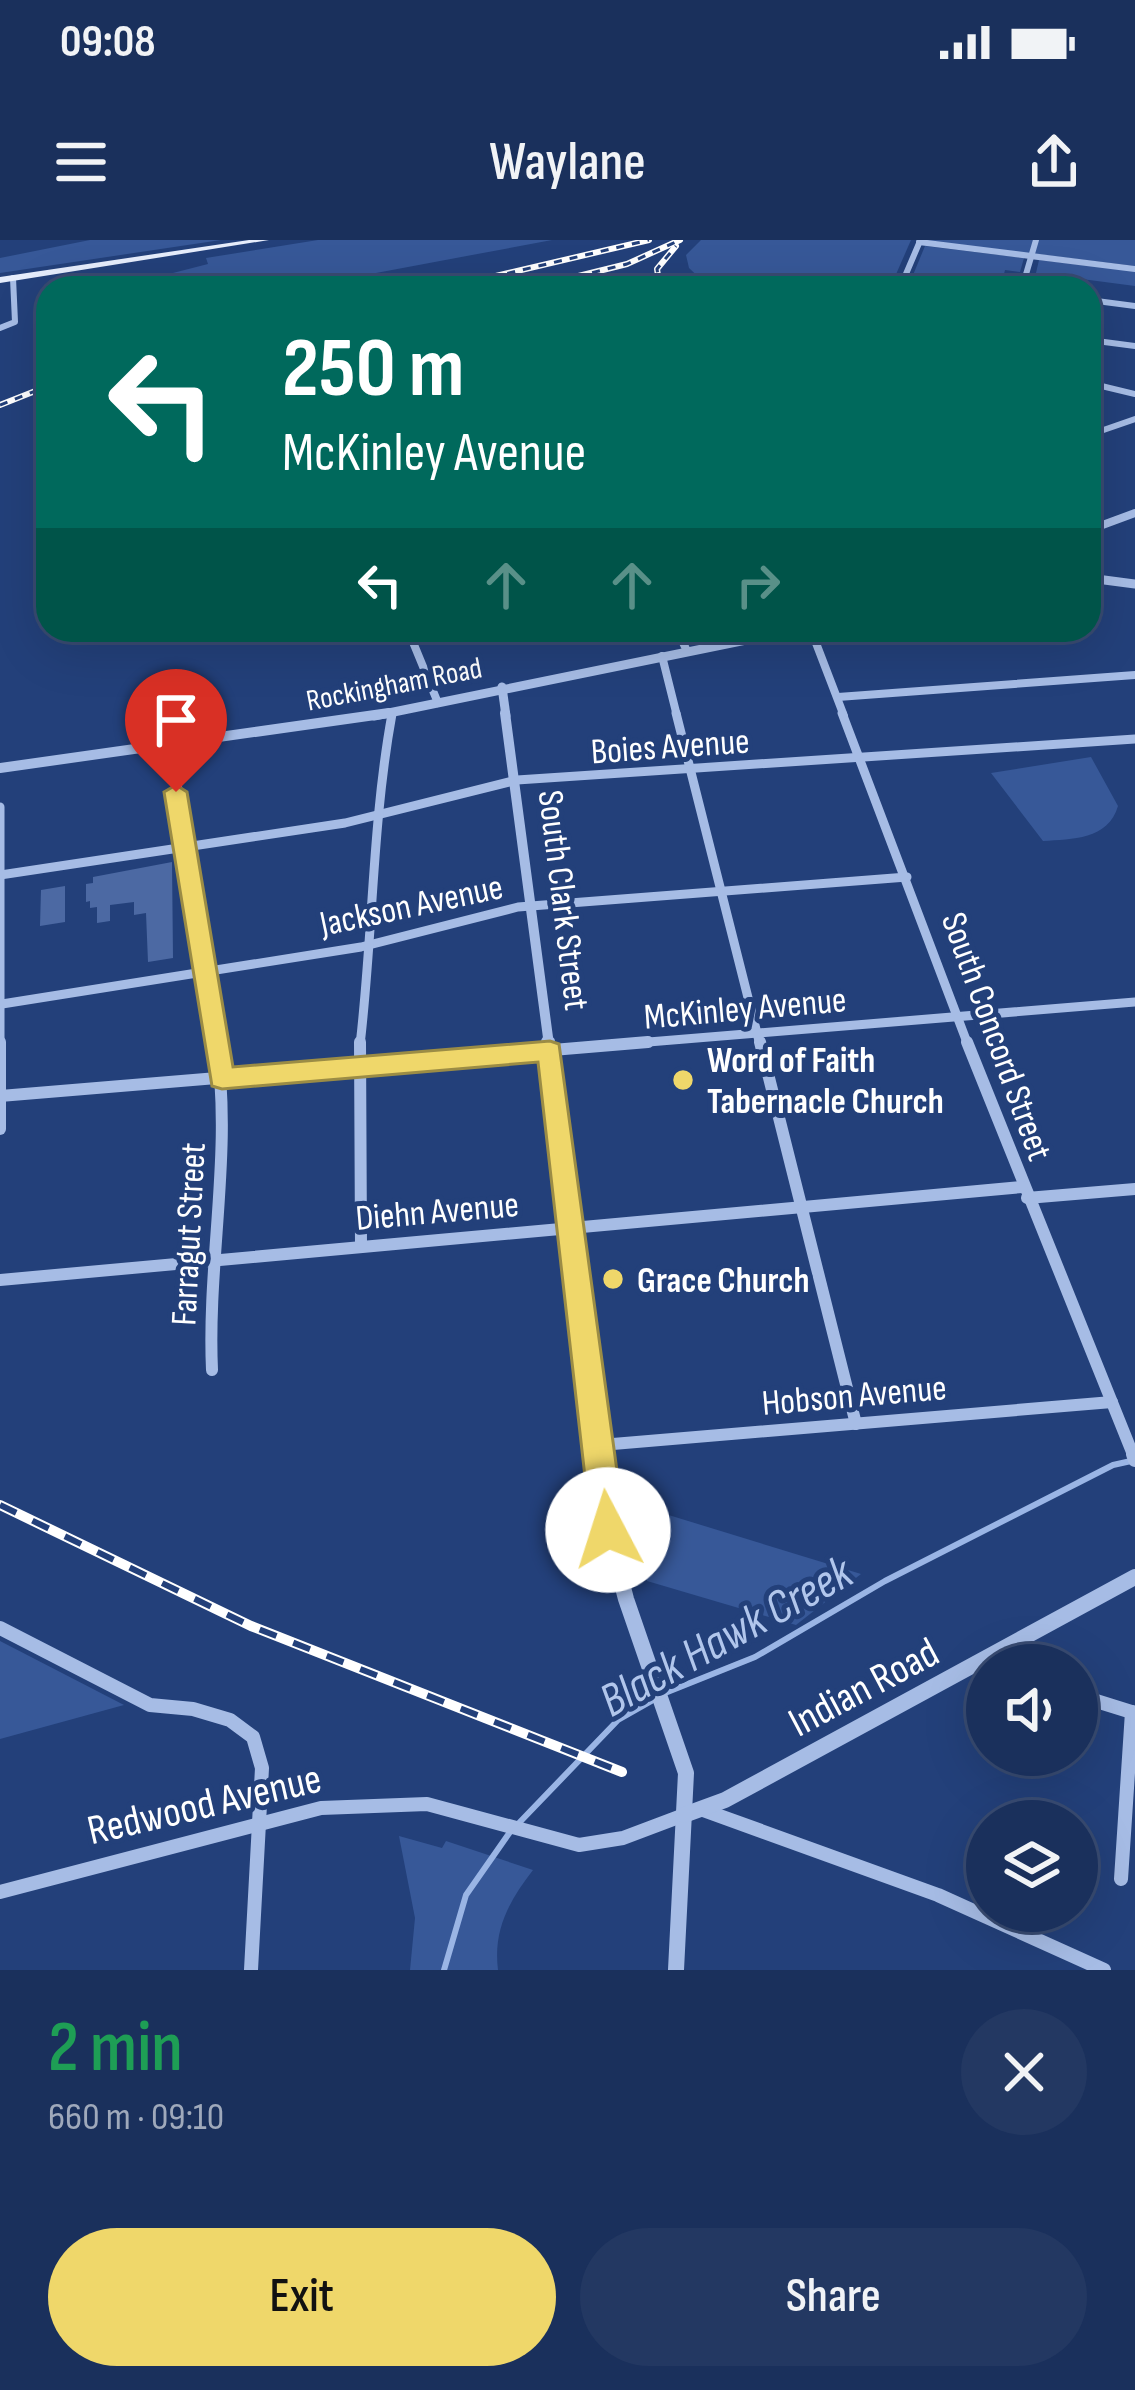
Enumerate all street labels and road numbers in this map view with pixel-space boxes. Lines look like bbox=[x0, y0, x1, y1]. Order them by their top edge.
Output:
street label: Rockingham Road bbox=[303, 650, 485, 720]
street label: Boies Avenue bbox=[589, 721, 751, 774]
street label: South Clark Street bbox=[528, 788, 597, 1013]
street label: Jackson Avenue bbox=[315, 866, 507, 947]
street label: South Concord Street bbox=[931, 907, 1060, 1167]
street label: McKinley Avenue bbox=[642, 979, 848, 1040]
street label: Farragut Street bbox=[163, 1142, 216, 1327]
street label: Diehn Avenue bbox=[354, 1184, 521, 1241]
street label: Hobson Avenue bbox=[760, 1367, 948, 1426]
street label: Indian Road bbox=[780, 1628, 948, 1749]
street label: Redwood Avenue bbox=[83, 1754, 326, 1857]

